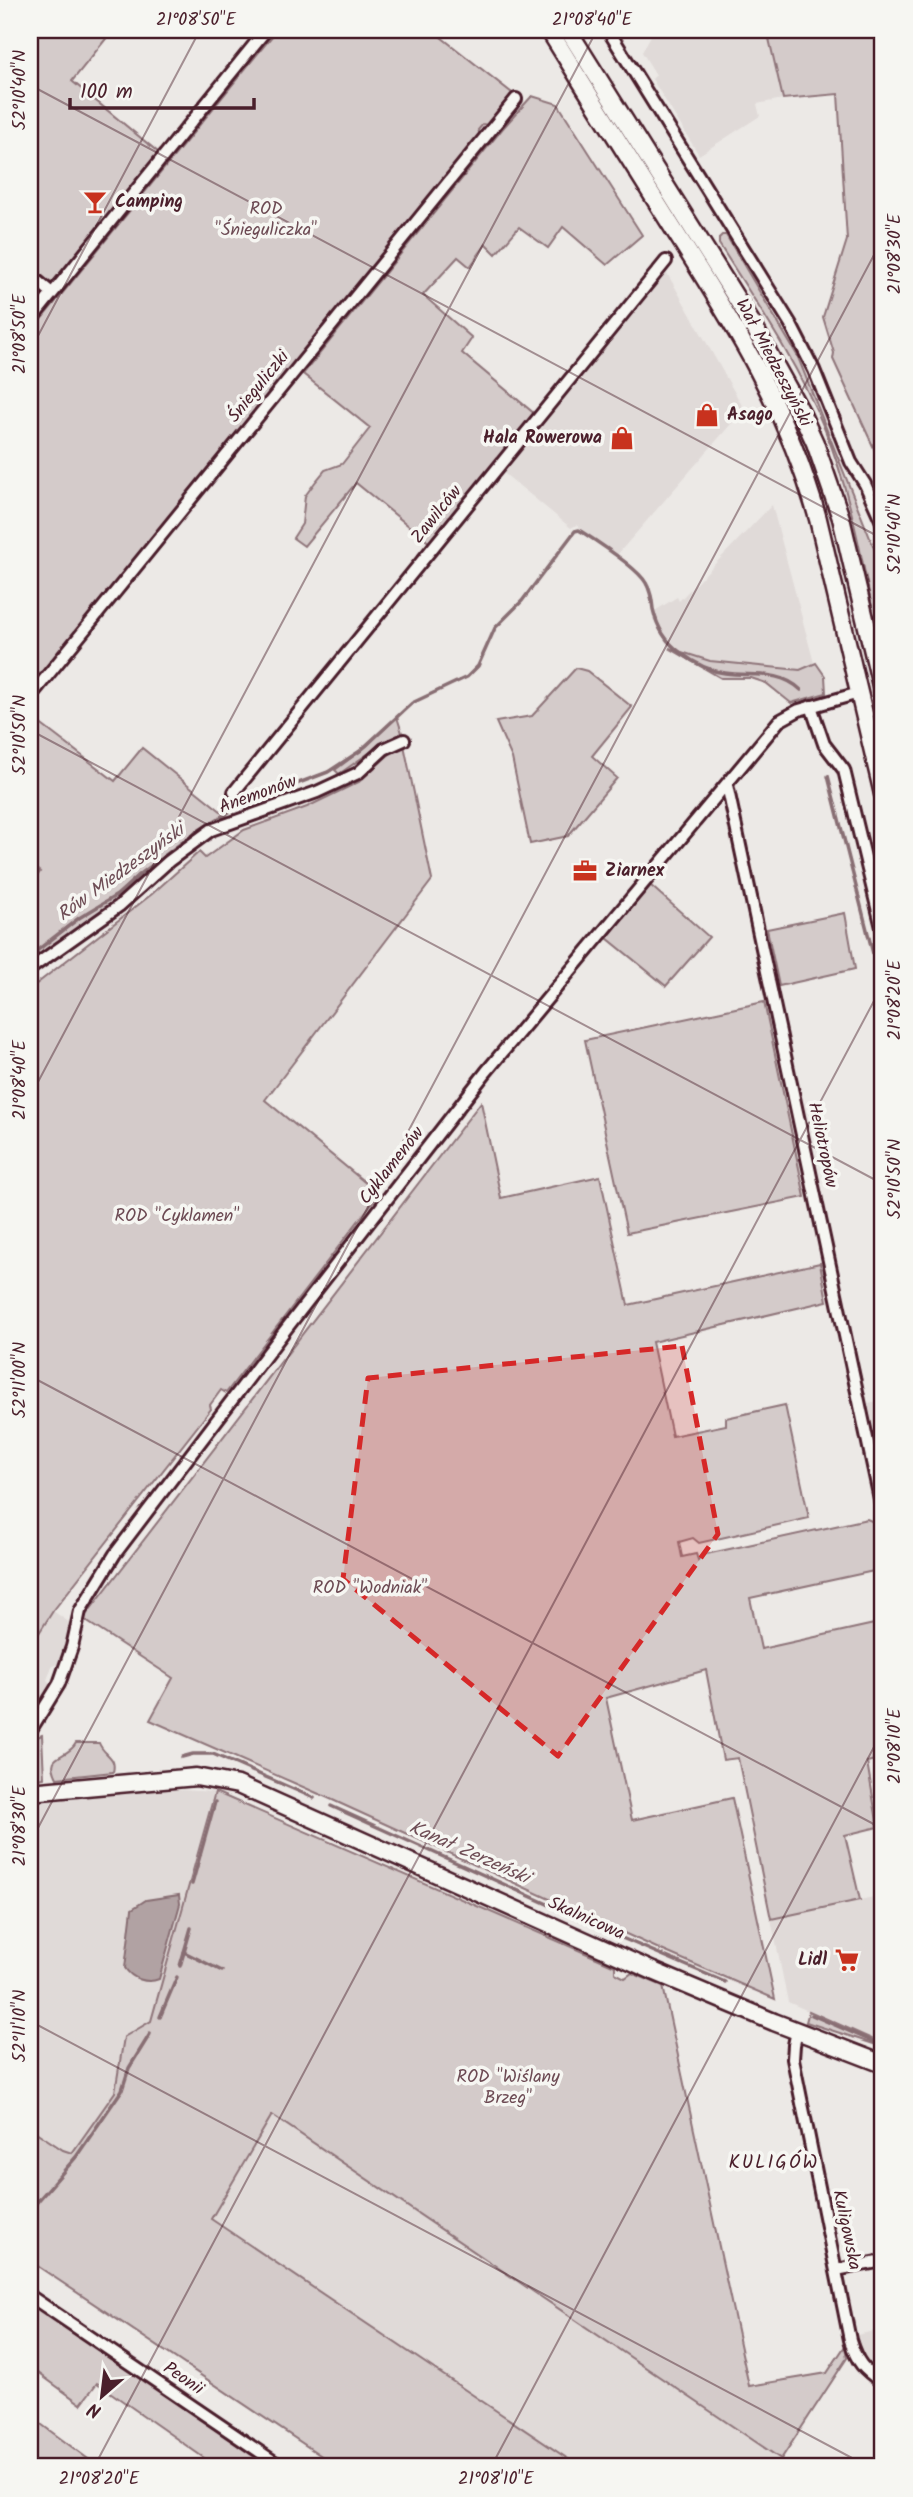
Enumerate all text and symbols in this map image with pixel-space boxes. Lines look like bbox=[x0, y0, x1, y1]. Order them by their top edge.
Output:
text: 21°08'50"E bbox=[156, 6, 236, 35]
text: 21°08'40"E bbox=[552, 6, 632, 35]
text: 52°10'40"N bbox=[6, 50, 35, 130]
scale bar bbox=[70, 66, 254, 110]
text: 100 m bbox=[80, 76, 133, 109]
bar icon: Camping bbox=[81, 188, 109, 216]
place label: Camping bbox=[115, 188, 183, 217]
park label: ROD "Śnieguliczka" bbox=[215, 195, 317, 245]
text: 21°08'30"E bbox=[881, 213, 910, 294]
text: 21°08'50"E bbox=[6, 294, 35, 374]
street label: Wał Miedzeszyński bbox=[727, 294, 819, 433]
street label: Śnieguliczki bbox=[221, 344, 298, 430]
shop icon: Asago bbox=[693, 401, 721, 429]
place label: Asago bbox=[727, 401, 773, 430]
place label: Hala Rowerowa bbox=[483, 424, 602, 453]
shop icon: Hala Rowerowa bbox=[608, 424, 636, 452]
street label: Zawilców bbox=[404, 479, 470, 551]
text: 52°10'40"N bbox=[881, 494, 910, 574]
text: 52°10'50"N bbox=[6, 695, 35, 775]
street label: Anemonów bbox=[215, 767, 302, 822]
water label: Rów Miedzeszyński bbox=[51, 814, 195, 930]
office icon: Ziarnex bbox=[571, 857, 599, 885]
place label: Ziarnex bbox=[605, 857, 665, 886]
text: 21°08'20"E bbox=[881, 959, 910, 1040]
text: 21°08'40"E bbox=[6, 1040, 35, 1120]
street label: Heliotropów bbox=[799, 1099, 845, 1191]
street label: Cyklamenów bbox=[352, 1120, 433, 1211]
text: 52°10'50"N bbox=[881, 1139, 910, 1219]
park label: ROD "Cyklamen" bbox=[115, 1202, 239, 1231]
text: 52°11'00"N bbox=[6, 1342, 35, 1418]
park label: ROD "Wodniak" bbox=[313, 1574, 427, 1603]
text: 21°08'10"E bbox=[881, 1708, 910, 1784]
text: 21°08'30"E bbox=[6, 1785, 35, 1866]
water label: Kanał Zerzeński bbox=[404, 1813, 538, 1895]
street label: Skalnicowa bbox=[543, 1889, 629, 1949]
place label: Lidl bbox=[798, 1946, 827, 1975]
supermarket icon: Lidl bbox=[833, 1946, 861, 1974]
text: 52°11'10"N bbox=[6, 1990, 35, 2062]
park label: ROD "Wiślany Brzeg" bbox=[456, 2063, 560, 2113]
district label: KULIGÓW bbox=[729, 2148, 819, 2178]
street label: Kuligowska bbox=[823, 2187, 869, 2273]
street label: Peonii bbox=[157, 2355, 210, 2404]
north arrow bbox=[66, 2360, 136, 2430]
text: N bbox=[83, 2393, 107, 2425]
text: 21°08'20"E bbox=[59, 2465, 140, 2494]
text: 21°08'10"E bbox=[458, 2465, 534, 2494]

